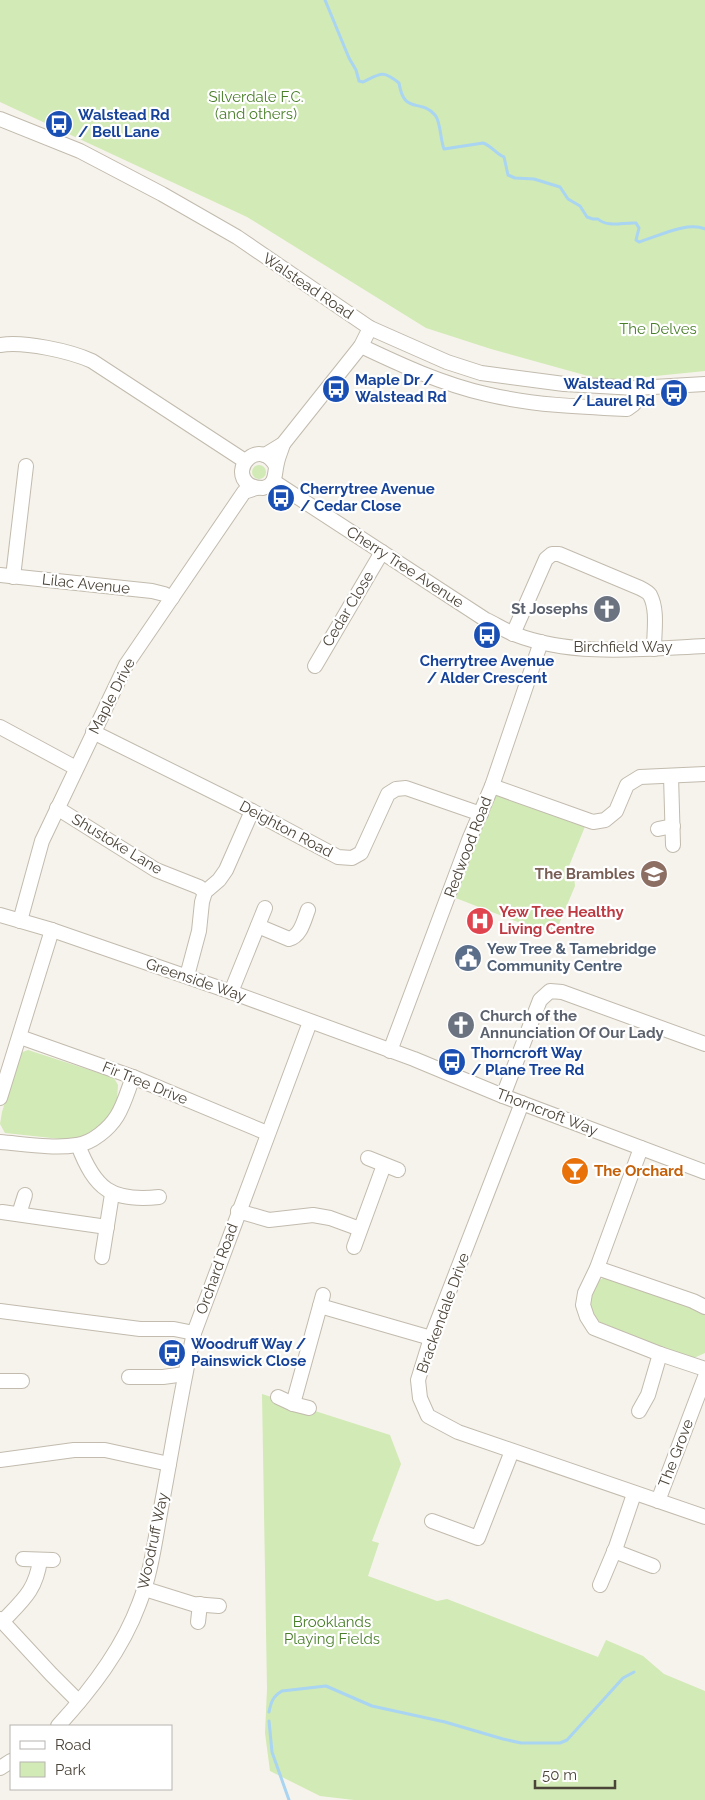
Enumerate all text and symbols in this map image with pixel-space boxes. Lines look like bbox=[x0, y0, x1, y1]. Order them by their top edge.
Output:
park label: Silverdale F.C. (and others) bbox=[208, 88, 304, 123]
place label: Walstead Rd / Bell Lane bbox=[78, 106, 170, 141]
bus stop icon: Walstead Rd / Bell Lane bbox=[44, 109, 74, 139]
street label: Walstead Road bbox=[259, 249, 357, 323]
park label: The Delves bbox=[619, 320, 697, 338]
place label: Maple Dr / Walstead Rd bbox=[355, 371, 447, 406]
bus stop icon: Maple Dr / Walstead Rd bbox=[321, 374, 351, 404]
place label: Walstead Rd / Laurel Rd bbox=[563, 375, 655, 410]
bus stop icon: Walstead Rd / Laurel Rd bbox=[659, 378, 689, 408]
place label: Cherrytree Avenue / Cedar Close bbox=[300, 480, 435, 515]
bus stop icon: Cherrytree Avenue / Cedar Close bbox=[266, 483, 296, 513]
street label: Cherry Tree Avenue bbox=[343, 522, 467, 612]
street label: Cedar Close bbox=[318, 568, 378, 650]
street label: Lilac Avenue bbox=[41, 570, 131, 598]
church icon: St Josephs bbox=[592, 594, 622, 624]
place label: St Josephs bbox=[511, 600, 588, 618]
bus stop icon: Cherrytree Avenue / Alder Crescent bbox=[472, 620, 502, 650]
street label: Birchfield Way bbox=[573, 638, 673, 656]
place label: Cherrytree Avenue / Alder Crescent bbox=[420, 652, 554, 687]
street label: Maple Drive bbox=[85, 655, 139, 737]
street label: Redwood Road bbox=[440, 794, 496, 900]
street label: Deighton Road bbox=[236, 797, 336, 861]
street label: Shustoke Lane bbox=[68, 810, 166, 878]
school or university icon: The Brambles bbox=[639, 859, 669, 889]
place label: The Brambles bbox=[535, 865, 635, 883]
place label: Yew Tree Healthy Living Centre bbox=[499, 903, 624, 938]
hospital icon: Yew Tree Healthy Living Centre bbox=[465, 906, 495, 936]
place label: Yew Tree & Tamebridge Community Centre bbox=[487, 940, 656, 975]
public building icon: Yew Tree & Tamebridge Community Centre bbox=[453, 943, 483, 973]
street label: Greenside Way bbox=[143, 954, 249, 1006]
place label: Church of the Annunciation Of Our Lady bbox=[480, 1007, 665, 1042]
church icon: Church of the Annunciation Of Our Lady bbox=[446, 1010, 476, 1040]
place label: Thorncroft Way / Plane Tree Rd bbox=[471, 1044, 585, 1079]
bus stop icon: Thorncroft Way / Plane Tree Rd bbox=[437, 1047, 467, 1077]
street label: Fir Tree Drive bbox=[100, 1058, 190, 1108]
street label: Thorncroft Way bbox=[494, 1084, 600, 1140]
bar icon: The Orchard bbox=[560, 1156, 590, 1186]
place label: The Orchard bbox=[594, 1162, 684, 1180]
street label: Orchard Road bbox=[192, 1221, 242, 1317]
street label: Brackendale Drive bbox=[413, 1250, 473, 1376]
place label: Woodruff Way / Painswick Close bbox=[191, 1335, 307, 1370]
bus stop icon: Woodruff Way / Painswick Close bbox=[157, 1338, 187, 1368]
street label: The Grove bbox=[655, 1416, 697, 1490]
street label: Woodruff Way bbox=[134, 1491, 172, 1591]
park label: Brooklands Playing Fields bbox=[284, 1613, 380, 1648]
legend bbox=[10, 1725, 172, 1790]
text: Road bbox=[55, 1736, 91, 1754]
scale bar bbox=[535, 1758, 615, 1790]
text: Park bbox=[55, 1761, 86, 1779]
text: 50 m bbox=[542, 1766, 577, 1784]

